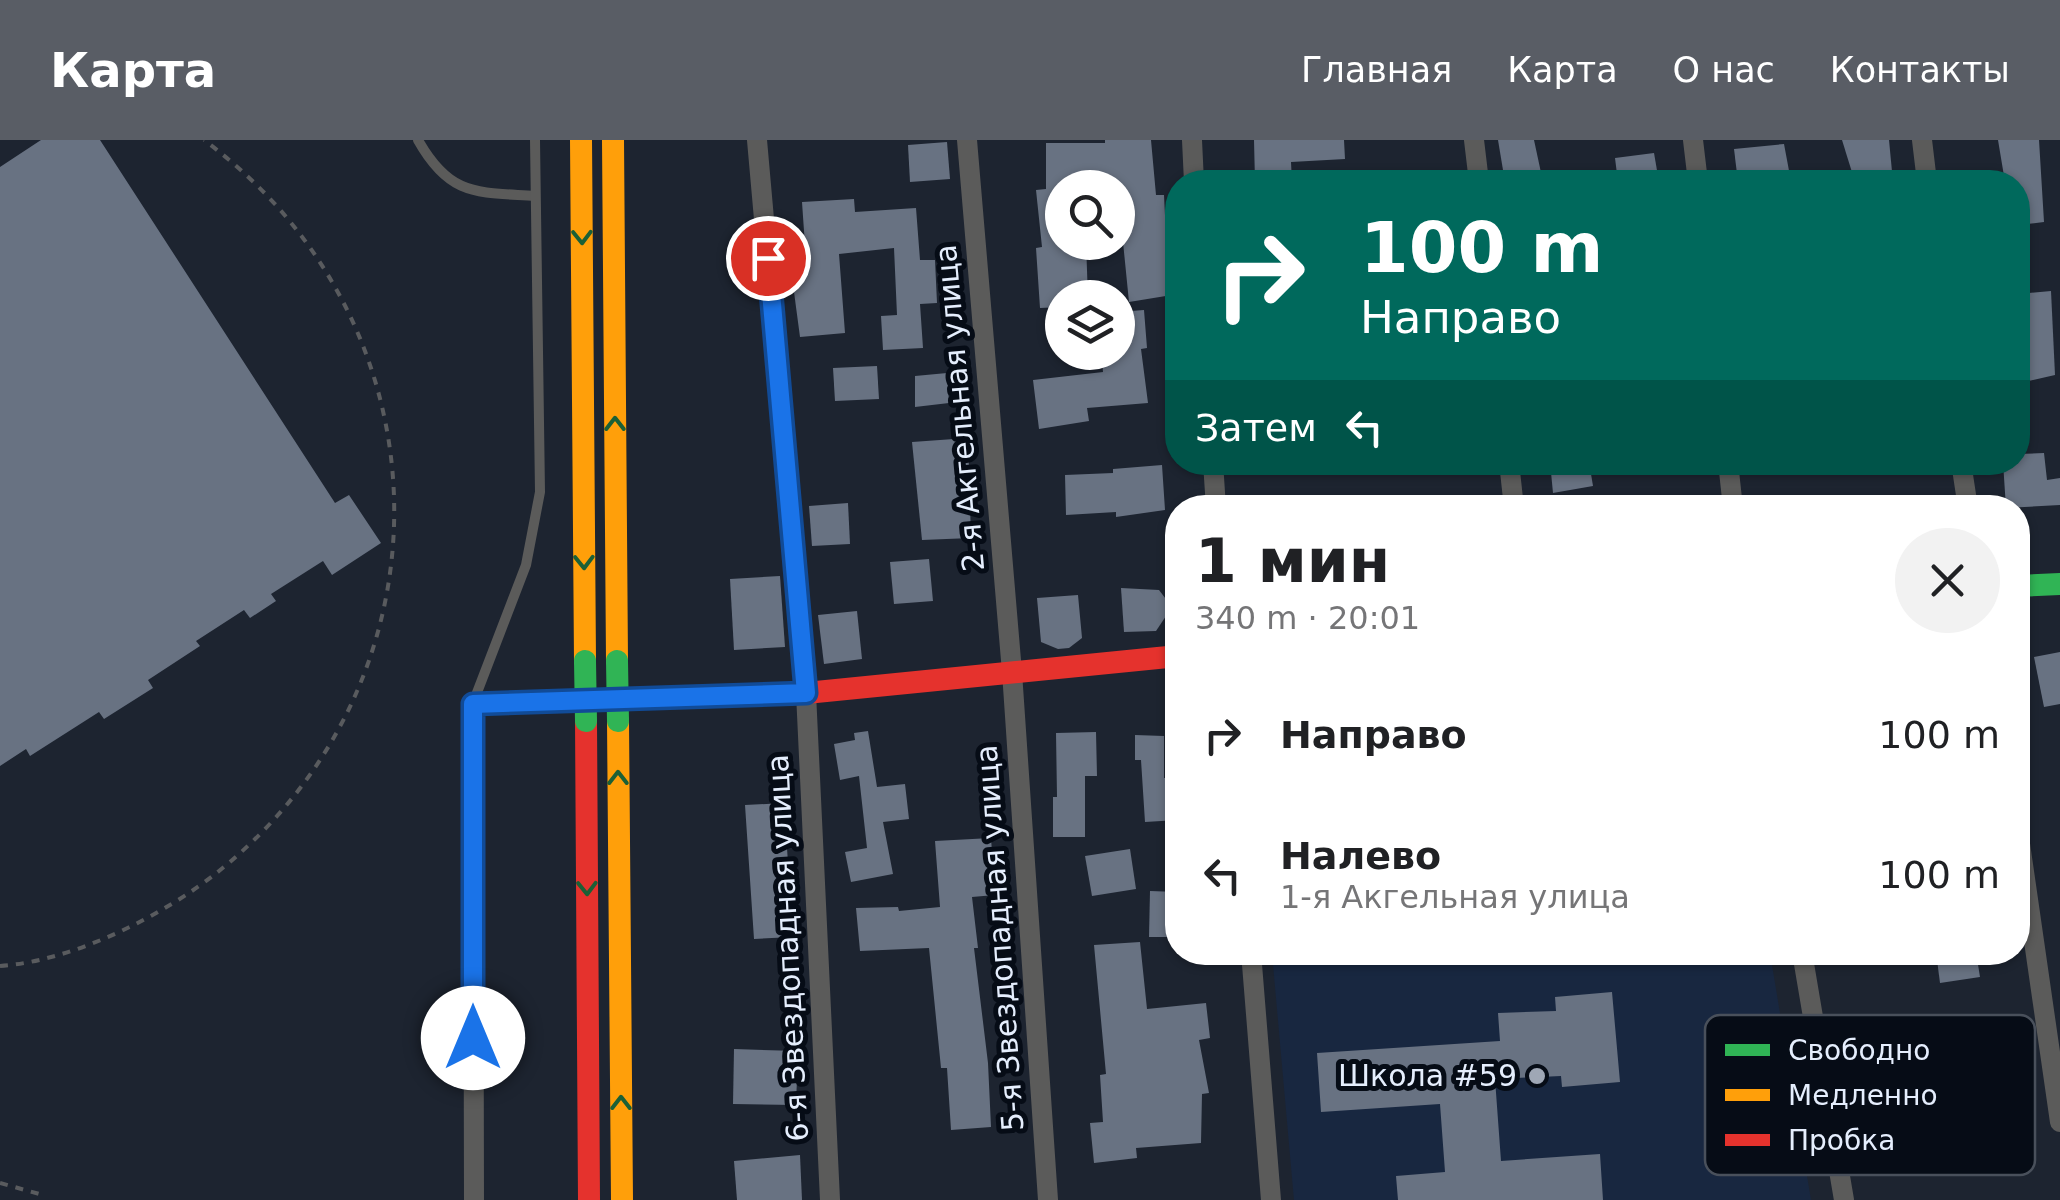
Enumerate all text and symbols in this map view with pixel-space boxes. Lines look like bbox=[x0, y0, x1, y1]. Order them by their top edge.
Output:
text: Карта bbox=[50, 42, 216, 98]
text: Главная bbox=[1301, 50, 1452, 90]
text: Карта bbox=[1507, 50, 1618, 90]
text: О нас bbox=[1673, 50, 1775, 90]
text: Контакты bbox=[1830, 50, 2010, 90]
map controls bbox=[1045, 170, 1135, 370]
button: search bbox=[1045, 170, 1135, 260]
text: 100 m bbox=[1360, 207, 1603, 289]
icon: right bbox=[1195, 210, 1325, 340]
pin bbox=[726, 216, 811, 301]
one-way arrow bbox=[571, 230, 593, 246]
icon: arrive bbox=[741, 231, 796, 286]
street label: 2-я Акгельная улица bbox=[928, 243, 991, 573]
button: layers bbox=[1045, 280, 1135, 370]
text: Направо bbox=[1360, 291, 1561, 344]
icon: left bbox=[1337, 400, 1392, 455]
text: Затем bbox=[1195, 406, 1317, 450]
one-way arrow bbox=[604, 415, 626, 430]
text: 1 мин bbox=[1195, 526, 1390, 596]
button: close bbox=[1895, 528, 2000, 633]
one-way arrow bbox=[573, 556, 595, 571]
text: 340 m · 20:01 bbox=[1195, 599, 1420, 637]
icon: right bbox=[1195, 708, 1250, 763]
text: Направо bbox=[1280, 713, 1467, 757]
text: 100 m bbox=[1878, 713, 2000, 757]
street label: 5-я Звездопадная улица bbox=[969, 744, 1030, 1133]
street label: 6-я Звездопадная улица bbox=[760, 754, 815, 1142]
one-way arrow bbox=[607, 769, 629, 784]
text: Налево bbox=[1280, 834, 1441, 878]
icon: left bbox=[1195, 848, 1250, 903]
text: 100 m bbox=[1878, 853, 2000, 897]
text: 1-я Акгельная улица bbox=[1280, 878, 1630, 916]
one-way arrow bbox=[576, 882, 598, 897]
position arrow bbox=[421, 986, 525, 1090]
legend bbox=[1705, 1015, 2035, 1175]
text: Свободно bbox=[1788, 1034, 1930, 1067]
place label: Школа #59 bbox=[1338, 1058, 1517, 1093]
marker: Школа #59 bbox=[1526, 1065, 1548, 1087]
text: Медленно bbox=[1788, 1079, 1938, 1112]
one-way arrow bbox=[610, 1094, 632, 1110]
text: Пробка bbox=[1788, 1124, 1895, 1157]

